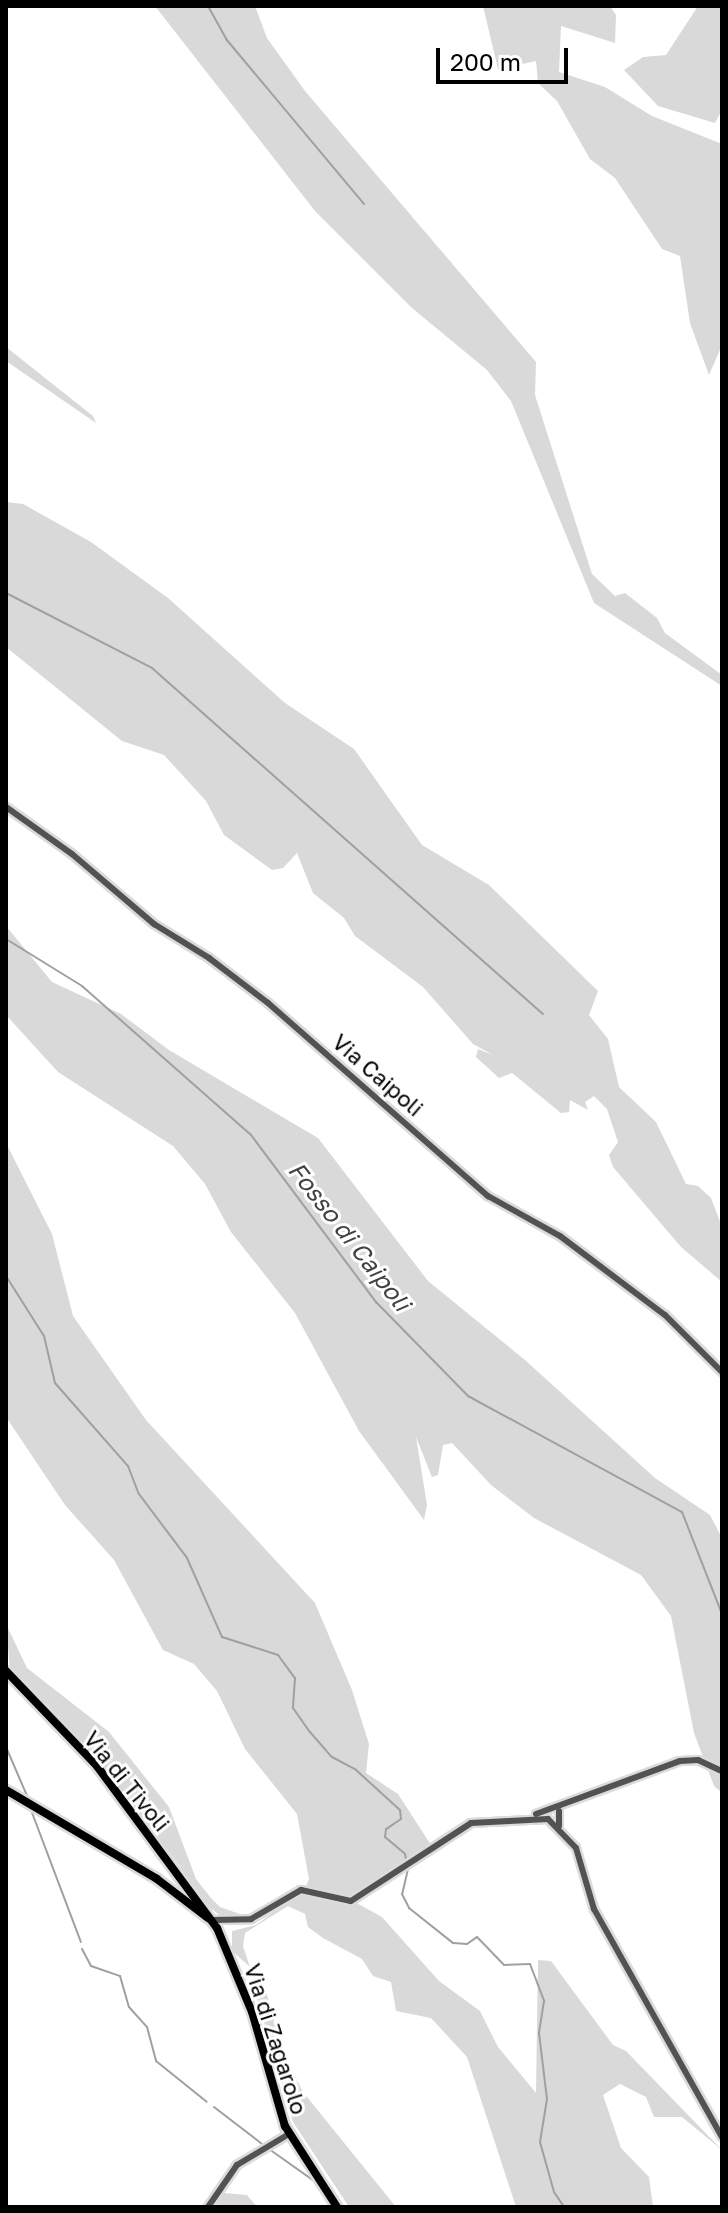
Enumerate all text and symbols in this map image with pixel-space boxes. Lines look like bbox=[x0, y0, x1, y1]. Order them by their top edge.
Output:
scale bar bbox=[440, 32, 572, 82]
text: 200 m bbox=[450, 47, 521, 76]
street label: Via Caipoli bbox=[327, 1028, 429, 1122]
water label: Fosso di Caipoli bbox=[283, 1156, 417, 1316]
street label: Via di Tivoli bbox=[79, 1726, 175, 1836]
street label: Via di Zagarolo bbox=[239, 1960, 313, 2118]

